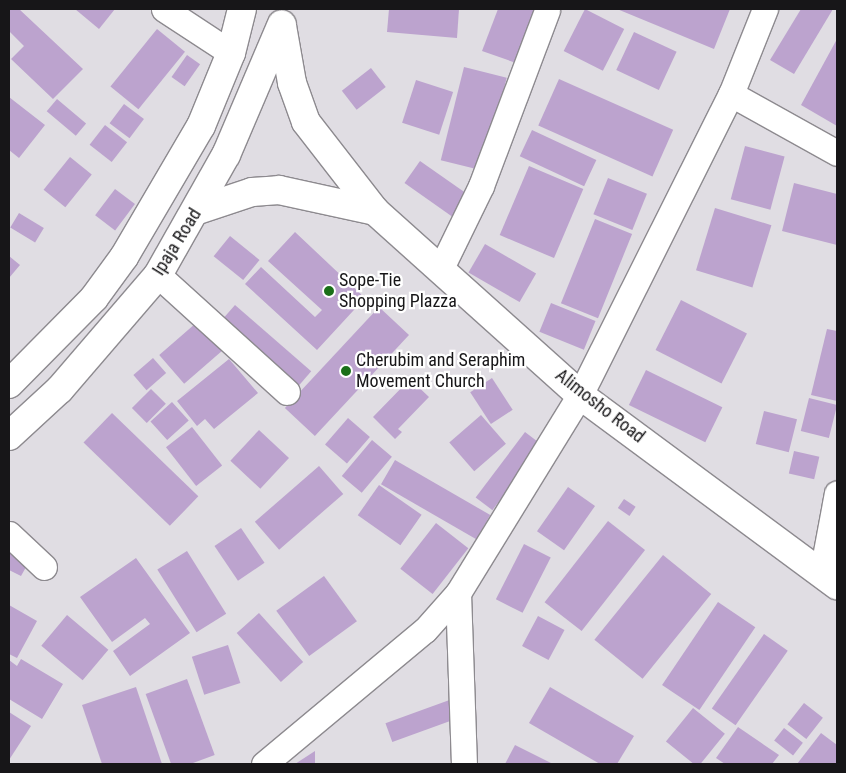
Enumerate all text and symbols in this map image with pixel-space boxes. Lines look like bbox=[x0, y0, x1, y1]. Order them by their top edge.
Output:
street label: Ipaja Road bbox=[148, 205, 206, 279]
place label: Sope-Tie Shopping Plazza bbox=[339, 270, 457, 312]
marker: Sope-Tie Shopping Plazza bbox=[323, 285, 335, 297]
place label: Cherubim and Seraphim Movement Church bbox=[356, 350, 525, 392]
street label: Alimosho Road bbox=[551, 364, 649, 448]
marker: Cherubim and Seraphim Movement Church bbox=[340, 365, 352, 377]

